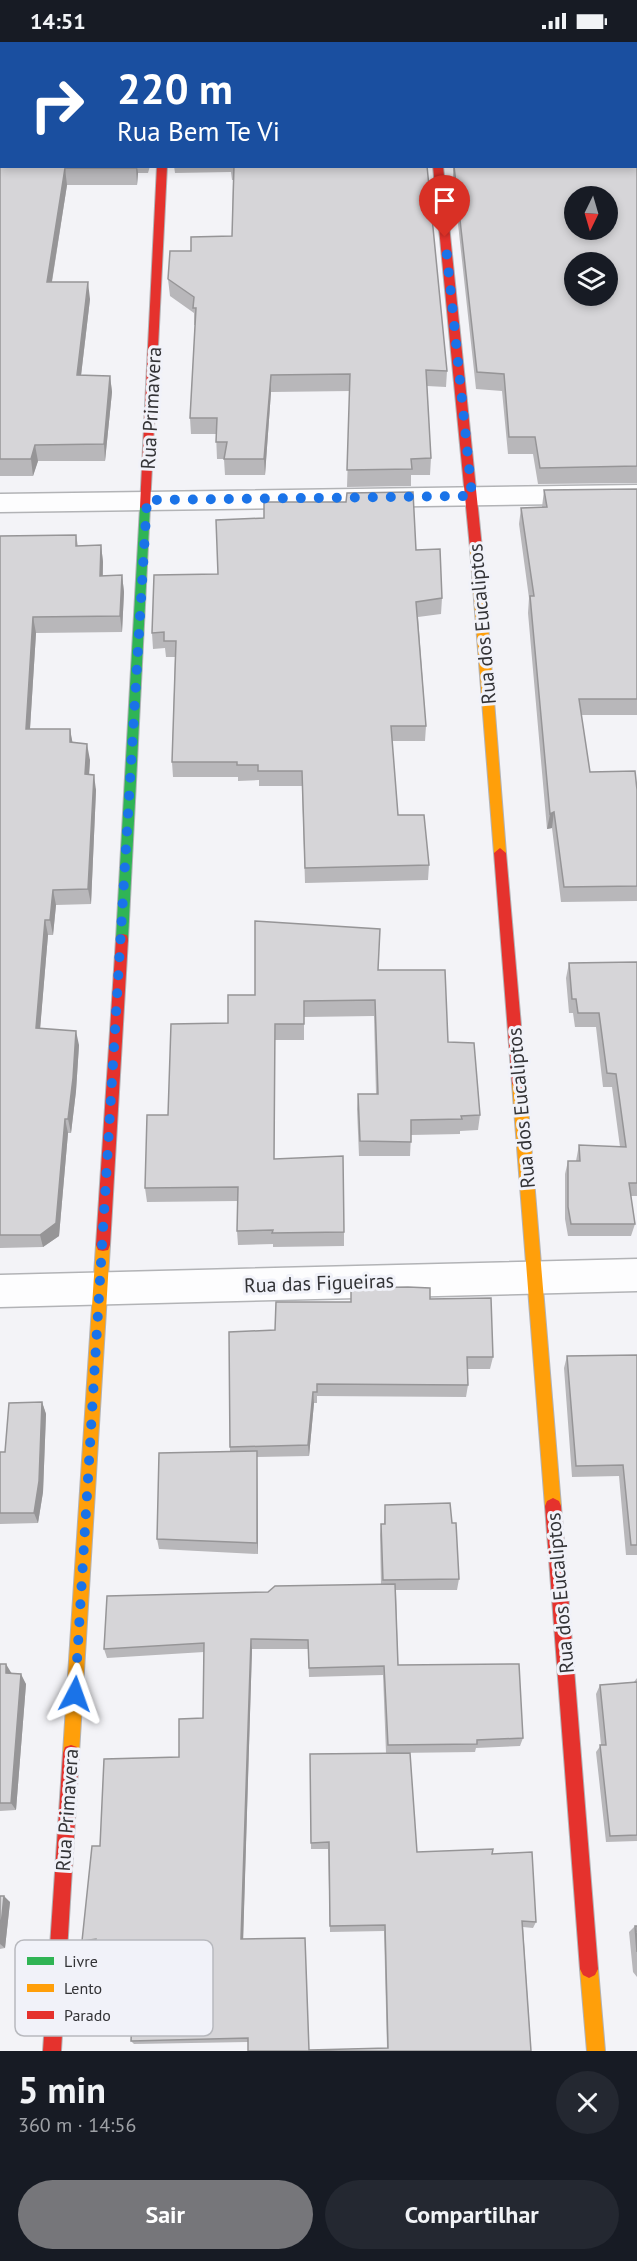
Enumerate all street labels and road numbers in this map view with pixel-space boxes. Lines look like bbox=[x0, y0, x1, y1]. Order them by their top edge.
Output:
street label: Rua Primavera bbox=[135, 346, 167, 470]
street label: Rua dos Eucaliptos bbox=[462, 543, 502, 705]
street label: Rua dos Eucaliptos bbox=[501, 1027, 541, 1189]
street label: Rua das Figueiras bbox=[244, 1267, 394, 1299]
street label: Rua dos Eucaliptos bbox=[540, 1512, 580, 1674]
street label: Rua Primavera bbox=[50, 1748, 84, 1872]

